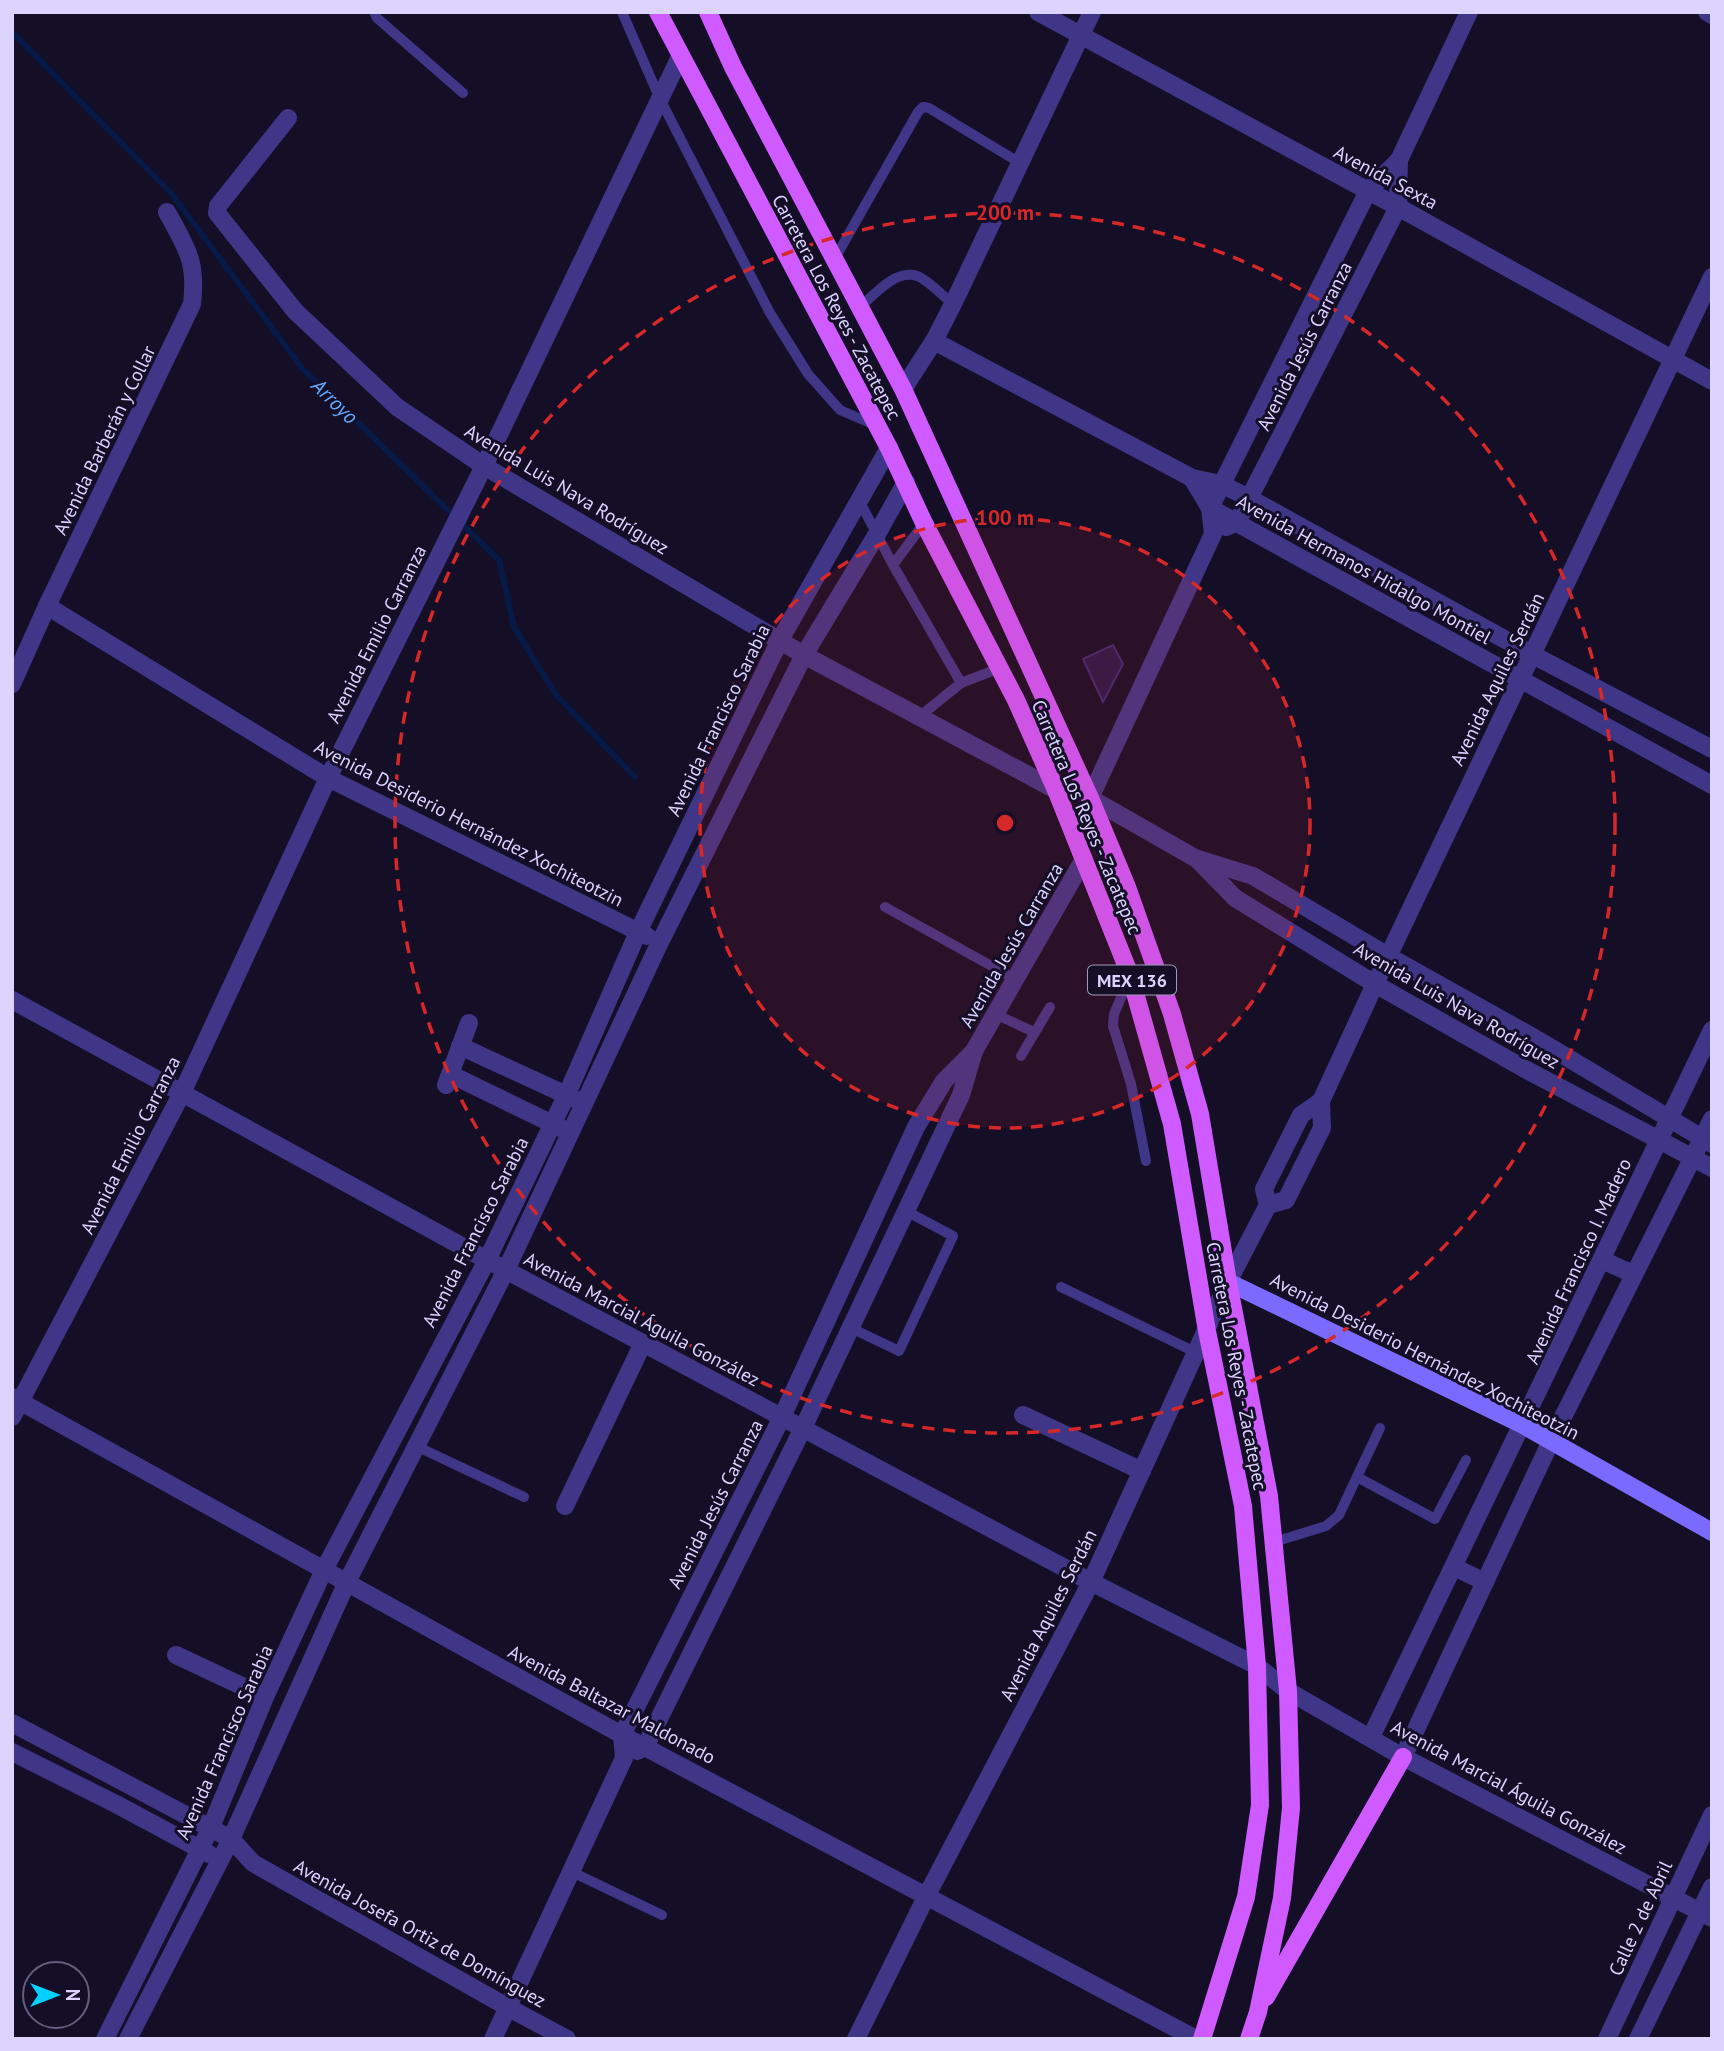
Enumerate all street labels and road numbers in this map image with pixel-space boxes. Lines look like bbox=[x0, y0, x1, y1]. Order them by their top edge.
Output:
street label: Avenida Sexta bbox=[1330, 140, 1442, 214]
street label: Carretera Los Reyes - Zacatepec bbox=[767, 190, 907, 424]
street label: Avenida Jesús Carranza bbox=[1251, 258, 1357, 434]
street label: Avenida Barberán y Collar bbox=[48, 341, 161, 539]
street label: Avenida Luis Nava Rodríguez bbox=[461, 419, 673, 559]
street label: Avenida Hermanos Hidalgo Montiel bbox=[1232, 489, 1496, 649]
street label: Avenida Emilio Carranza bbox=[321, 541, 431, 727]
street label: Avenida Aquiles Serdán bbox=[1445, 589, 1549, 769]
street label: Avenida Francisco Sarabia bbox=[661, 620, 775, 820]
street label: Carretera Los Reyes - Zacatepec bbox=[1027, 696, 1147, 938]
street label: Avenida Desiderio Hernández Xochiteotzin bbox=[310, 734, 628, 912]
street label: Avenida Jesús Carranza bbox=[954, 858, 1068, 1032]
street label: Avenida Luis Nava Rodríguez bbox=[1350, 936, 1564, 1074]
road number: MEX 136 bbox=[1088, 965, 1176, 995]
street label: Avenida Emilio Carranza bbox=[75, 1052, 185, 1238]
street label: Avenida Francisco Sarabia bbox=[417, 1133, 533, 1331]
street label: Avenida Francisco I. Madero bbox=[1520, 1154, 1636, 1368]
street label: Carretera Los Reyes - Zacatepec bbox=[1201, 1240, 1273, 1492]
street label: Avenida Marcial Águila González bbox=[520, 1247, 764, 1391]
street label: Avenida Desiderio Hernández Xochiteotzin bbox=[1266, 1267, 1584, 1445]
street label: Avenida Jesús Carranza bbox=[662, 1416, 768, 1592]
street label: Avenida Aquiles Serdán bbox=[994, 1525, 1102, 1705]
street label: Avenida Baltazar Maldonado bbox=[504, 1639, 720, 1769]
street label: Avenida Francisco Sarabia bbox=[170, 1641, 278, 1843]
street label: Avenida Marcial Águila González bbox=[1387, 1715, 1631, 1859]
street label: Avenida Josefa Ortiz de Domínguez bbox=[290, 1854, 550, 2012]
street label: Calle 2 de Abril bbox=[1603, 1856, 1677, 1979]

